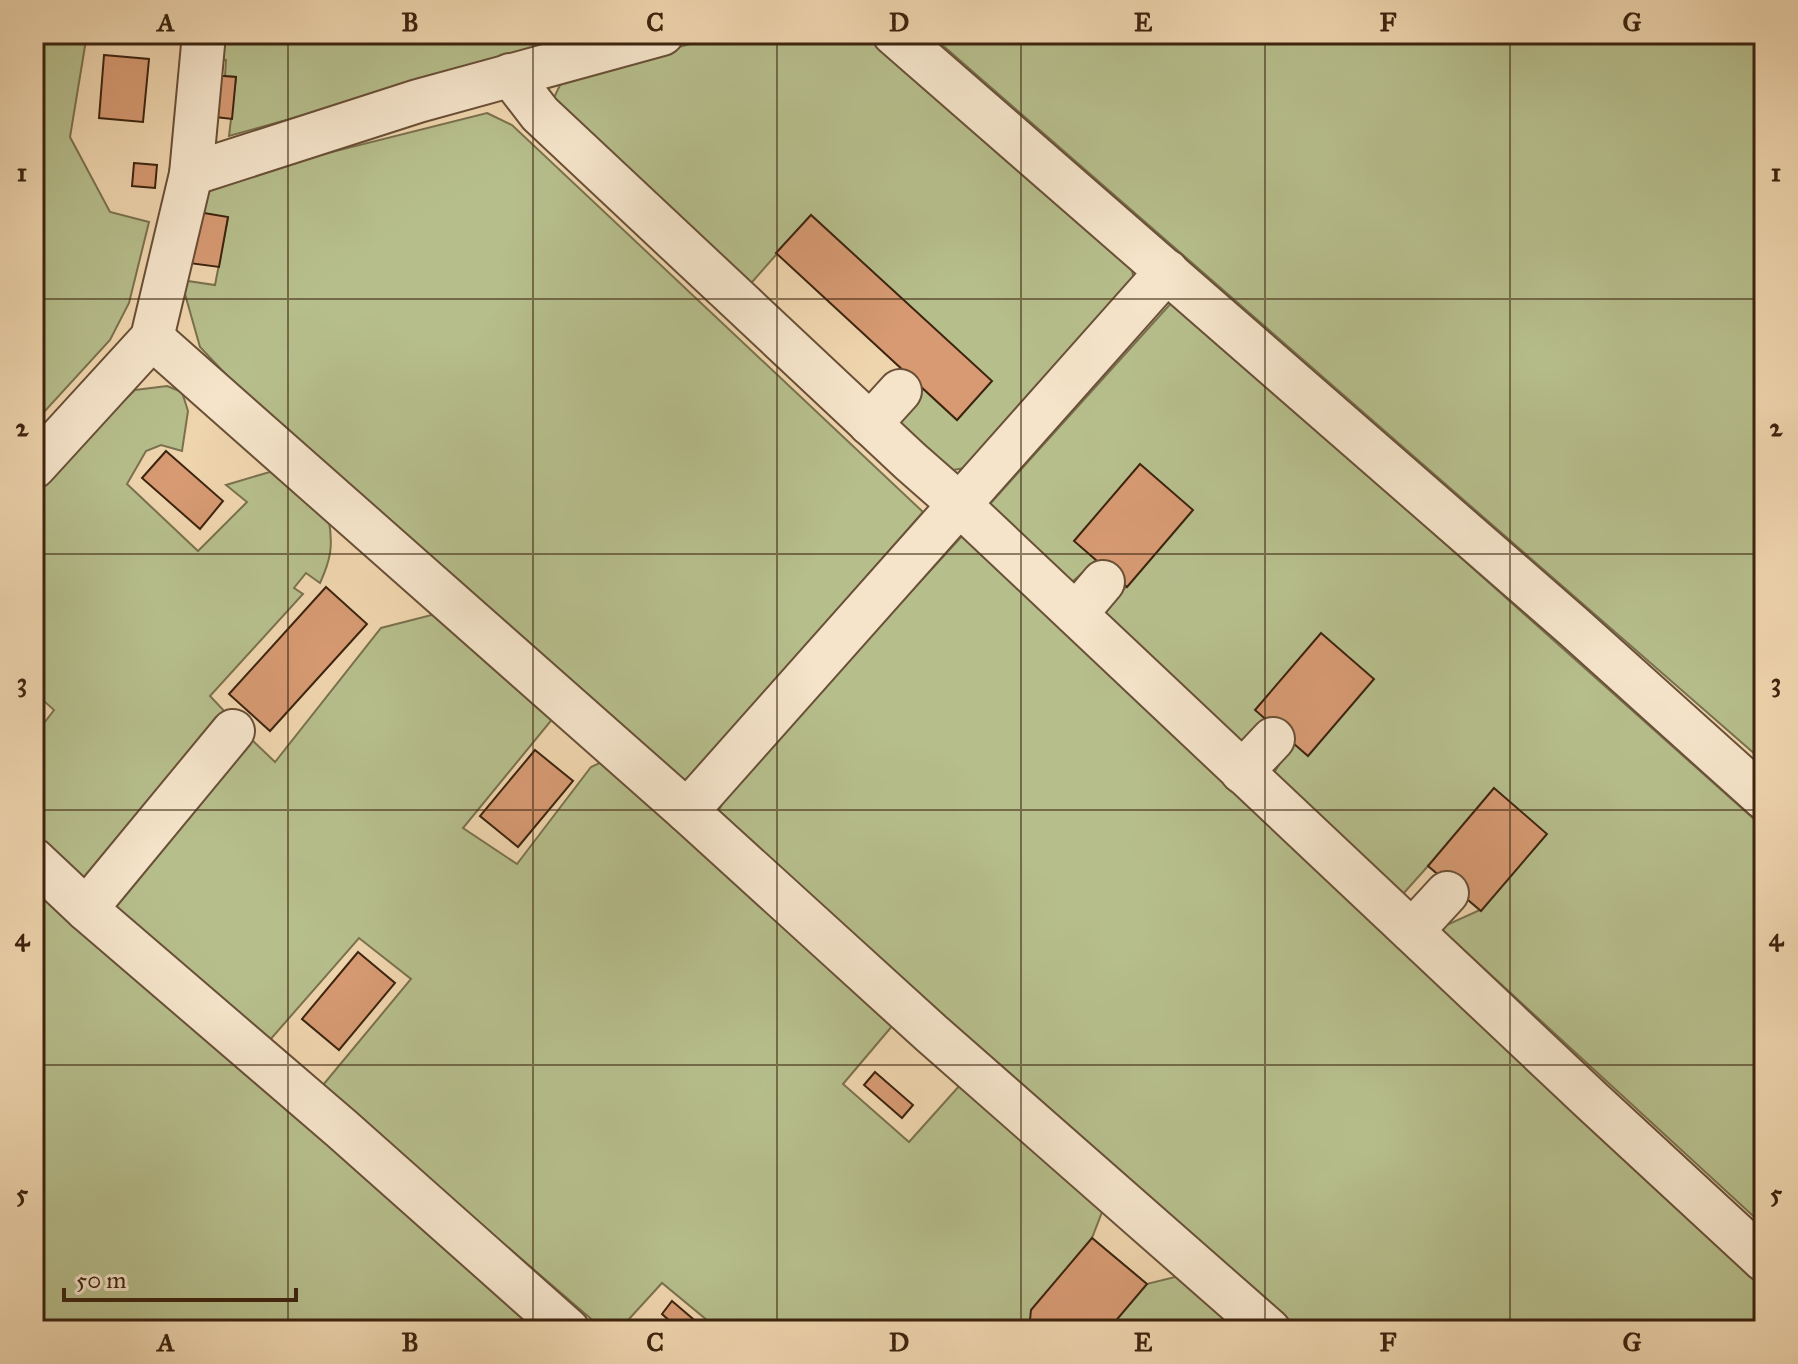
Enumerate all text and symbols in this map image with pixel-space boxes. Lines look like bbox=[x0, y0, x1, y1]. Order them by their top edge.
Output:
text: A bbox=[155, 6, 175, 38]
text: B bbox=[401, 6, 419, 38]
text: C bbox=[646, 6, 664, 38]
text: D bbox=[889, 6, 909, 38]
text: E bbox=[1134, 6, 1153, 38]
text: F bbox=[1380, 6, 1397, 38]
text: G bbox=[1622, 6, 1642, 38]
text: 1 bbox=[17, 156, 27, 188]
text: 1 bbox=[1771, 156, 1781, 188]
text: 2 bbox=[16, 411, 30, 443]
text: 2 bbox=[1770, 411, 1784, 443]
text: 3 bbox=[17, 666, 27, 698]
text: 3 bbox=[1771, 666, 1781, 698]
text: 4 bbox=[15, 921, 31, 953]
text: 4 bbox=[1769, 921, 1785, 953]
text: 5 bbox=[16, 1177, 29, 1209]
text: 5 bbox=[1770, 1177, 1783, 1209]
scale bar bbox=[64, 1252, 296, 1302]
text: 50 m bbox=[76, 1265, 126, 1295]
text: A bbox=[155, 1326, 175, 1358]
text: B bbox=[401, 1326, 419, 1358]
text: C bbox=[646, 1326, 664, 1358]
text: D bbox=[889, 1326, 909, 1358]
text: E bbox=[1134, 1326, 1153, 1358]
text: F bbox=[1380, 1326, 1397, 1358]
text: G bbox=[1622, 1326, 1642, 1358]

